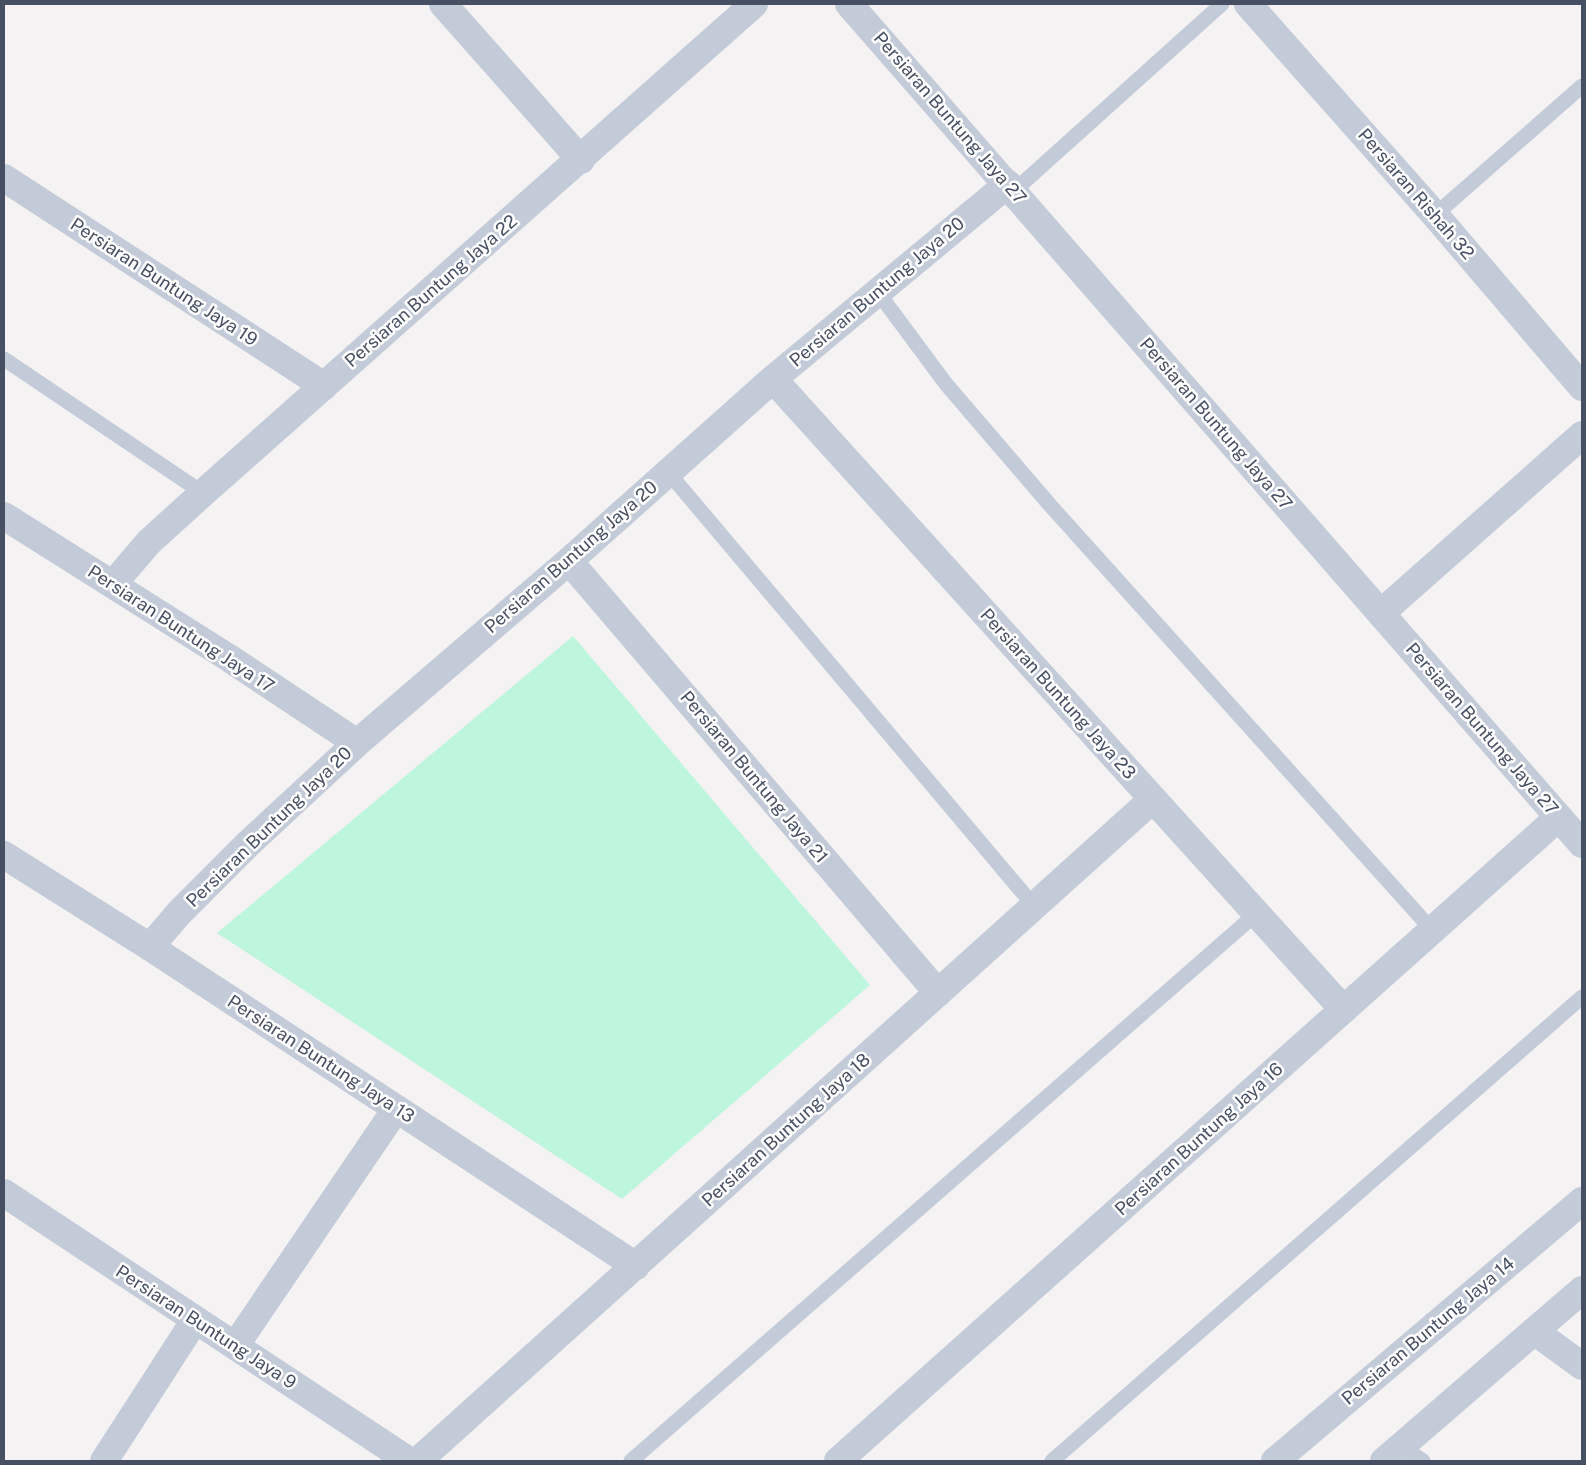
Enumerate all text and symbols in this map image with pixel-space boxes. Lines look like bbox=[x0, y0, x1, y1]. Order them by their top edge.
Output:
street label: Persiaran Buntung Jaya 27 bbox=[870, 27, 1031, 208]
street label: Persiaran Rishah 32 bbox=[1354, 124, 1479, 263]
street label: Persiaran Buntung Jaya 22 bbox=[340, 210, 521, 371]
street label: Persiaran Buntung Jaya 20 bbox=[785, 212, 968, 371]
street label: Persiaran Buntung Jaya 19 bbox=[67, 213, 262, 350]
street label: Persiaran Buntung Jaya 27 bbox=[1136, 333, 1297, 514]
street label: Persiaran Buntung Jaya 20 bbox=[480, 476, 661, 637]
street label: Persiaran Buntung Jaya 17 bbox=[84, 560, 278, 697]
street label: Persiaran Buntung Jaya 23 bbox=[976, 604, 1140, 783]
street label: Persiaran Buntung Jaya 27 bbox=[1402, 638, 1563, 819]
street label: Persiaran Buntung Jaya 21 bbox=[676, 686, 832, 867]
street label: Persiaran Buntung Jaya 20 bbox=[182, 742, 356, 911]
street label: Persiaran Buntung Jaya 13 bbox=[224, 990, 419, 1127]
street label: Persiaran Buntung Jaya 18 bbox=[697, 1049, 874, 1211]
street label: Persiaran Buntung Jaya 16 bbox=[1110, 1058, 1287, 1220]
street label: Persiaran Buntung Jaya 14 bbox=[1337, 1252, 1518, 1409]
street label: Persiaran Buntung Jaya 9 bbox=[112, 1260, 301, 1393]

